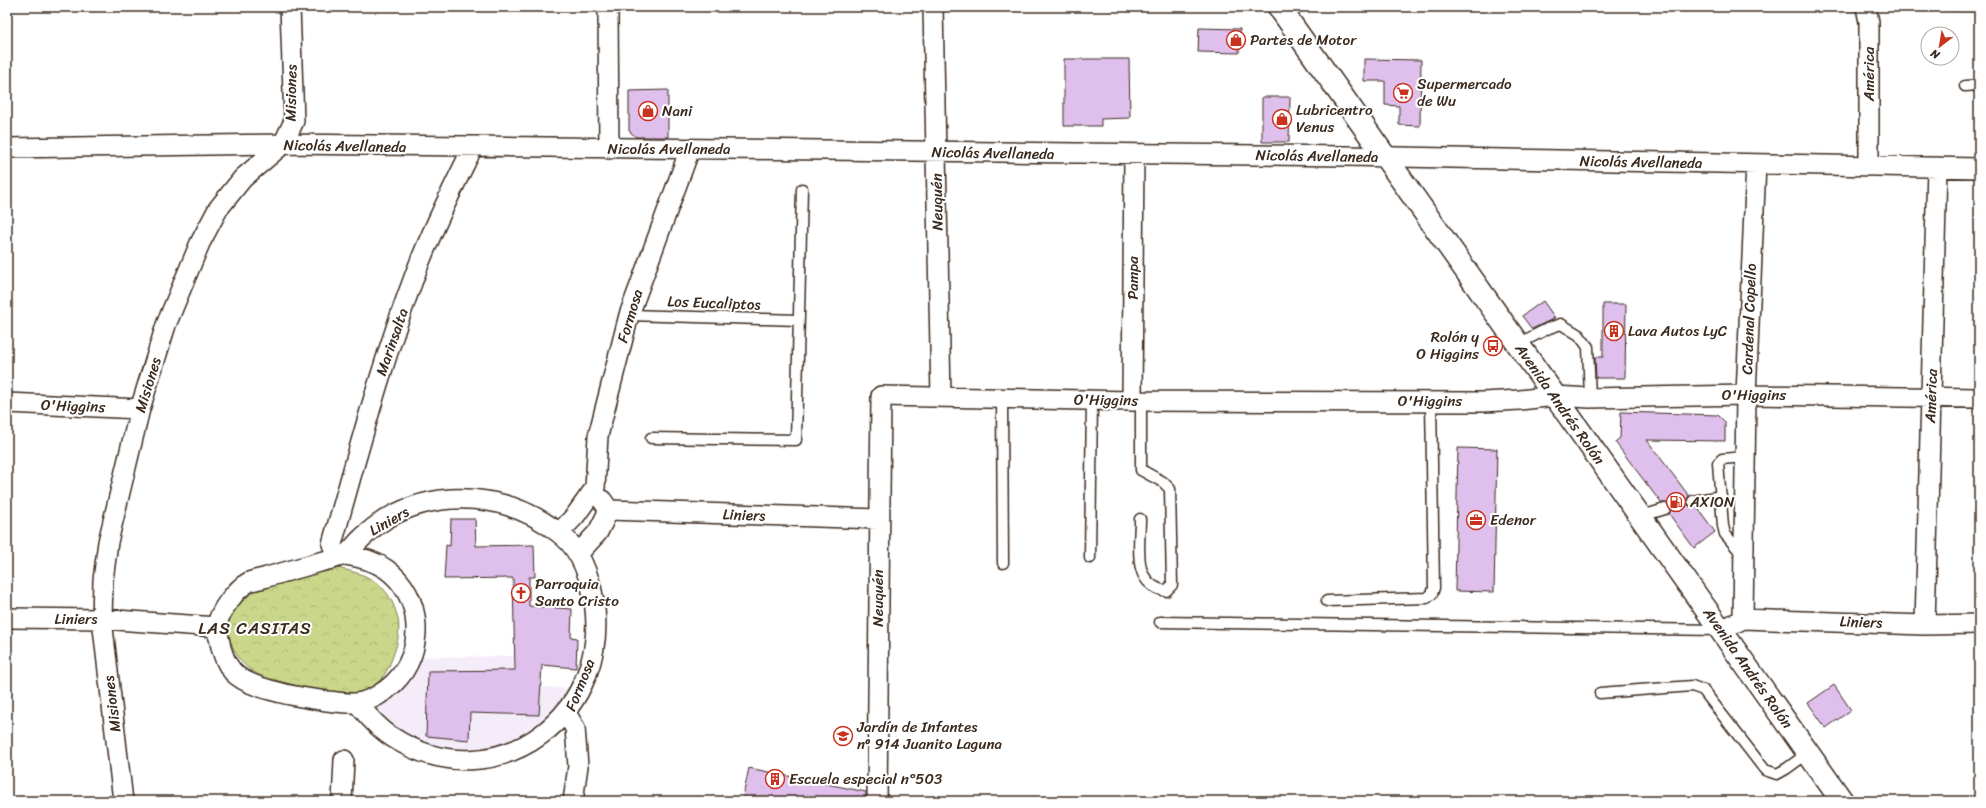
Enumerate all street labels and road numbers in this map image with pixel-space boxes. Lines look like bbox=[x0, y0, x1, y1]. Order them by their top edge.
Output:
street label: América bbox=[1856, 46, 1882, 102]
street label: Misiones bbox=[278, 64, 305, 122]
street label: Nicolás Avellaneda bbox=[283, 132, 407, 160]
street label: Nicolás Avellaneda bbox=[608, 136, 731, 162]
street label: Nicolás Avellaneda bbox=[931, 139, 1055, 167]
street label: Nicolás Avellaneda bbox=[1255, 142, 1379, 170]
street label: Nicolás Avellaneda bbox=[1579, 148, 1703, 176]
street label: Neuquén bbox=[924, 173, 950, 231]
street label: Pampa bbox=[1120, 256, 1146, 300]
street label: Cardenal Copello bbox=[1734, 262, 1764, 375]
street label: Formosa bbox=[610, 286, 651, 346]
street label: Los Eucaliptos bbox=[667, 288, 762, 318]
street label: Marinsalta bbox=[368, 304, 416, 379]
street label: Avenida Andrés Rolón bbox=[1508, 337, 1612, 470]
street label: Misiones bbox=[127, 353, 169, 416]
street label: América bbox=[1917, 368, 1945, 425]
street label: O'Higgins bbox=[1722, 382, 1786, 408]
street label: O'Higgins bbox=[1074, 386, 1139, 414]
street label: O'Higgins bbox=[1398, 388, 1462, 414]
street label: O'Higgins bbox=[40, 392, 106, 420]
street label: Liniers bbox=[364, 499, 415, 543]
street label: Liniers bbox=[722, 501, 767, 529]
street label: Neuquén bbox=[865, 569, 891, 627]
street label: Avenida Andrés Rolón bbox=[1696, 601, 1800, 734]
street label: Liniers bbox=[55, 606, 98, 632]
street label: Liniers bbox=[1839, 608, 1884, 636]
street label: Formosa bbox=[558, 654, 602, 715]
street label: Misiones bbox=[96, 673, 128, 734]

